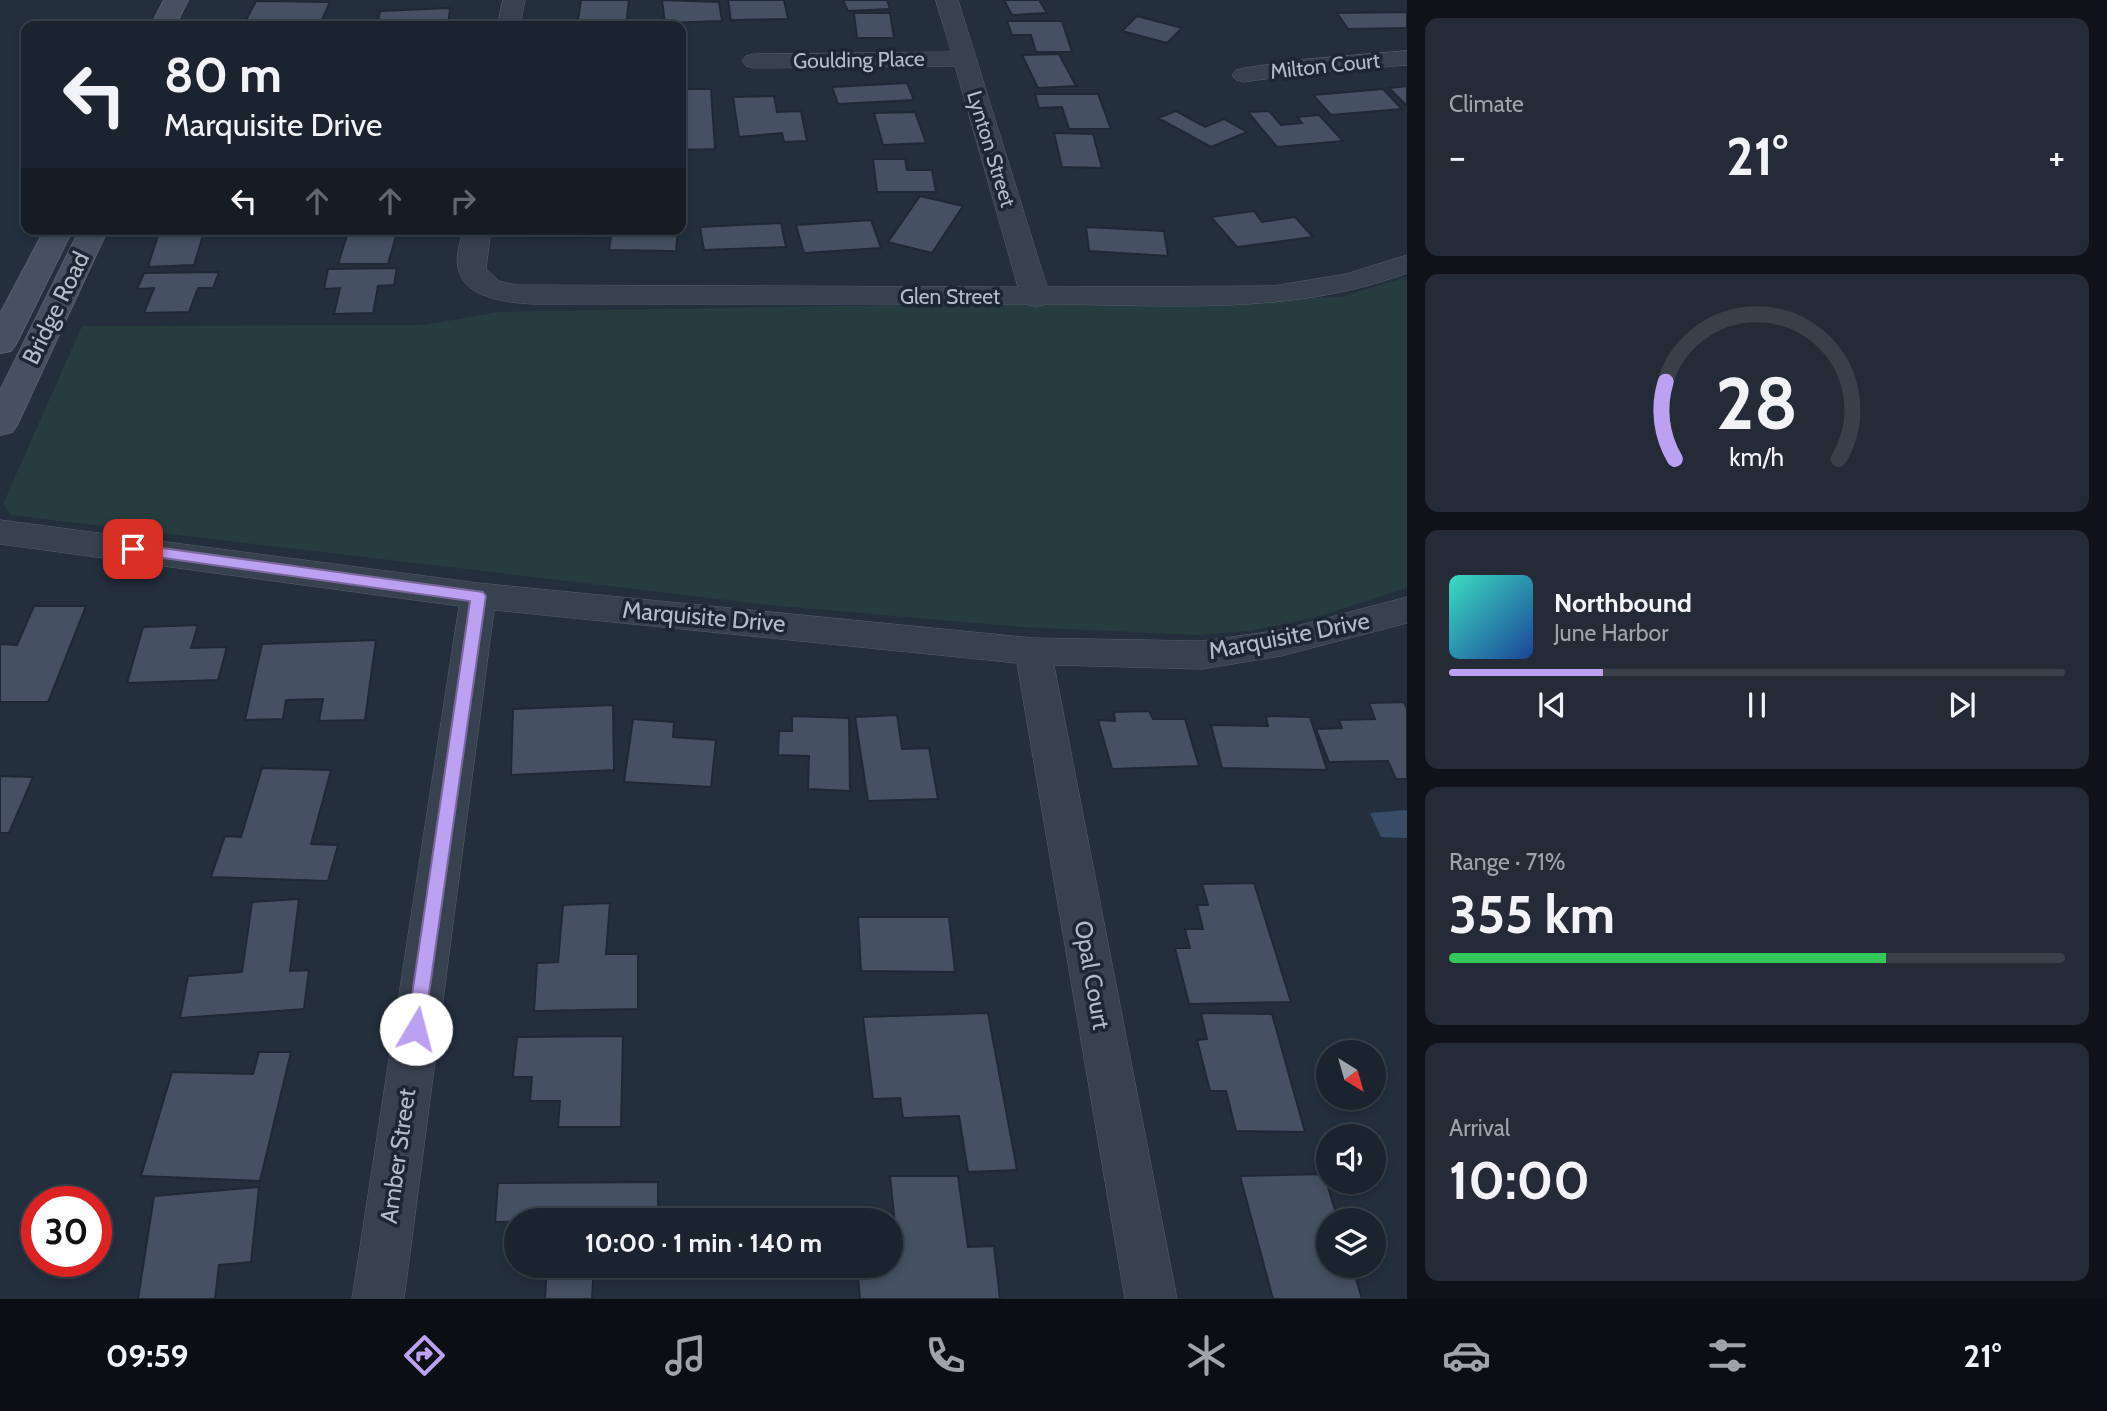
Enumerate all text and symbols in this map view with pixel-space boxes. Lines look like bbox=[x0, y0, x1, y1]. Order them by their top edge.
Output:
text: 80 m bbox=[164, 45, 282, 104]
street label: Goulding Place bbox=[793, 46, 925, 73]
street label: Milton Court bbox=[1269, 47, 1381, 84]
icon: left bbox=[49, 49, 140, 140]
street label: Lynton Street bbox=[962, 88, 1021, 210]
text: Climate bbox=[1449, 90, 1524, 118]
text: Marquisite Drive bbox=[164, 105, 382, 144]
text: 21° bbox=[1726, 125, 1788, 188]
text: − bbox=[1449, 133, 1466, 180]
text: + bbox=[2048, 133, 2065, 180]
icon: left bbox=[225, 182, 263, 220]
icon: ahead bbox=[298, 182, 336, 220]
icon: ahead bbox=[371, 182, 409, 220]
icon: right bbox=[444, 182, 482, 220]
street label: Bridge Road bbox=[16, 247, 95, 369]
street label: Glen Street bbox=[900, 284, 1000, 309]
text: 28 bbox=[1716, 360, 1798, 448]
text: km/h bbox=[1730, 442, 1784, 472]
pin bbox=[103, 519, 163, 579]
icon: arrive bbox=[114, 530, 152, 568]
text: Northbound bbox=[1554, 587, 1692, 619]
street label: Marquisite Drive bbox=[621, 595, 787, 638]
street label: Marquisite Drive bbox=[1206, 606, 1372, 665]
text: June Harbor bbox=[1554, 619, 1668, 647]
icon: previous bbox=[1533, 686, 1571, 724]
icon: pause bbox=[1738, 686, 1776, 724]
icon: next bbox=[1943, 686, 1981, 724]
text: Range · 71% bbox=[1449, 848, 1565, 876]
text: 355 km bbox=[1449, 883, 1615, 946]
street label: Opal Court bbox=[1069, 918, 1116, 1032]
position arrow bbox=[379, 992, 453, 1066]
north arrow bbox=[1316, 1040, 1386, 1110]
map controls bbox=[1316, 1040, 1386, 1278]
street label: Amber Street bbox=[374, 1087, 421, 1225]
text: Arrival bbox=[1449, 1114, 1510, 1142]
button: sound bbox=[1316, 1124, 1386, 1194]
text: 10:00 bbox=[1449, 1149, 1590, 1212]
speed limit sign: 30 bbox=[21, 1186, 112, 1277]
button: layers bbox=[1316, 1208, 1386, 1278]
text: 10:00 · 1 min · 140 m bbox=[585, 1227, 822, 1259]
icon: directions bbox=[400, 1331, 449, 1380]
icon: music bbox=[661, 1331, 710, 1380]
icon: phone bbox=[921, 1331, 970, 1380]
icon: climate bbox=[1182, 1331, 1231, 1380]
icon: car bbox=[1442, 1331, 1491, 1380]
icon: filters bbox=[1703, 1331, 1752, 1380]
text: 09:59 bbox=[106, 1336, 189, 1375]
text: 21° bbox=[1963, 1336, 2001, 1375]

